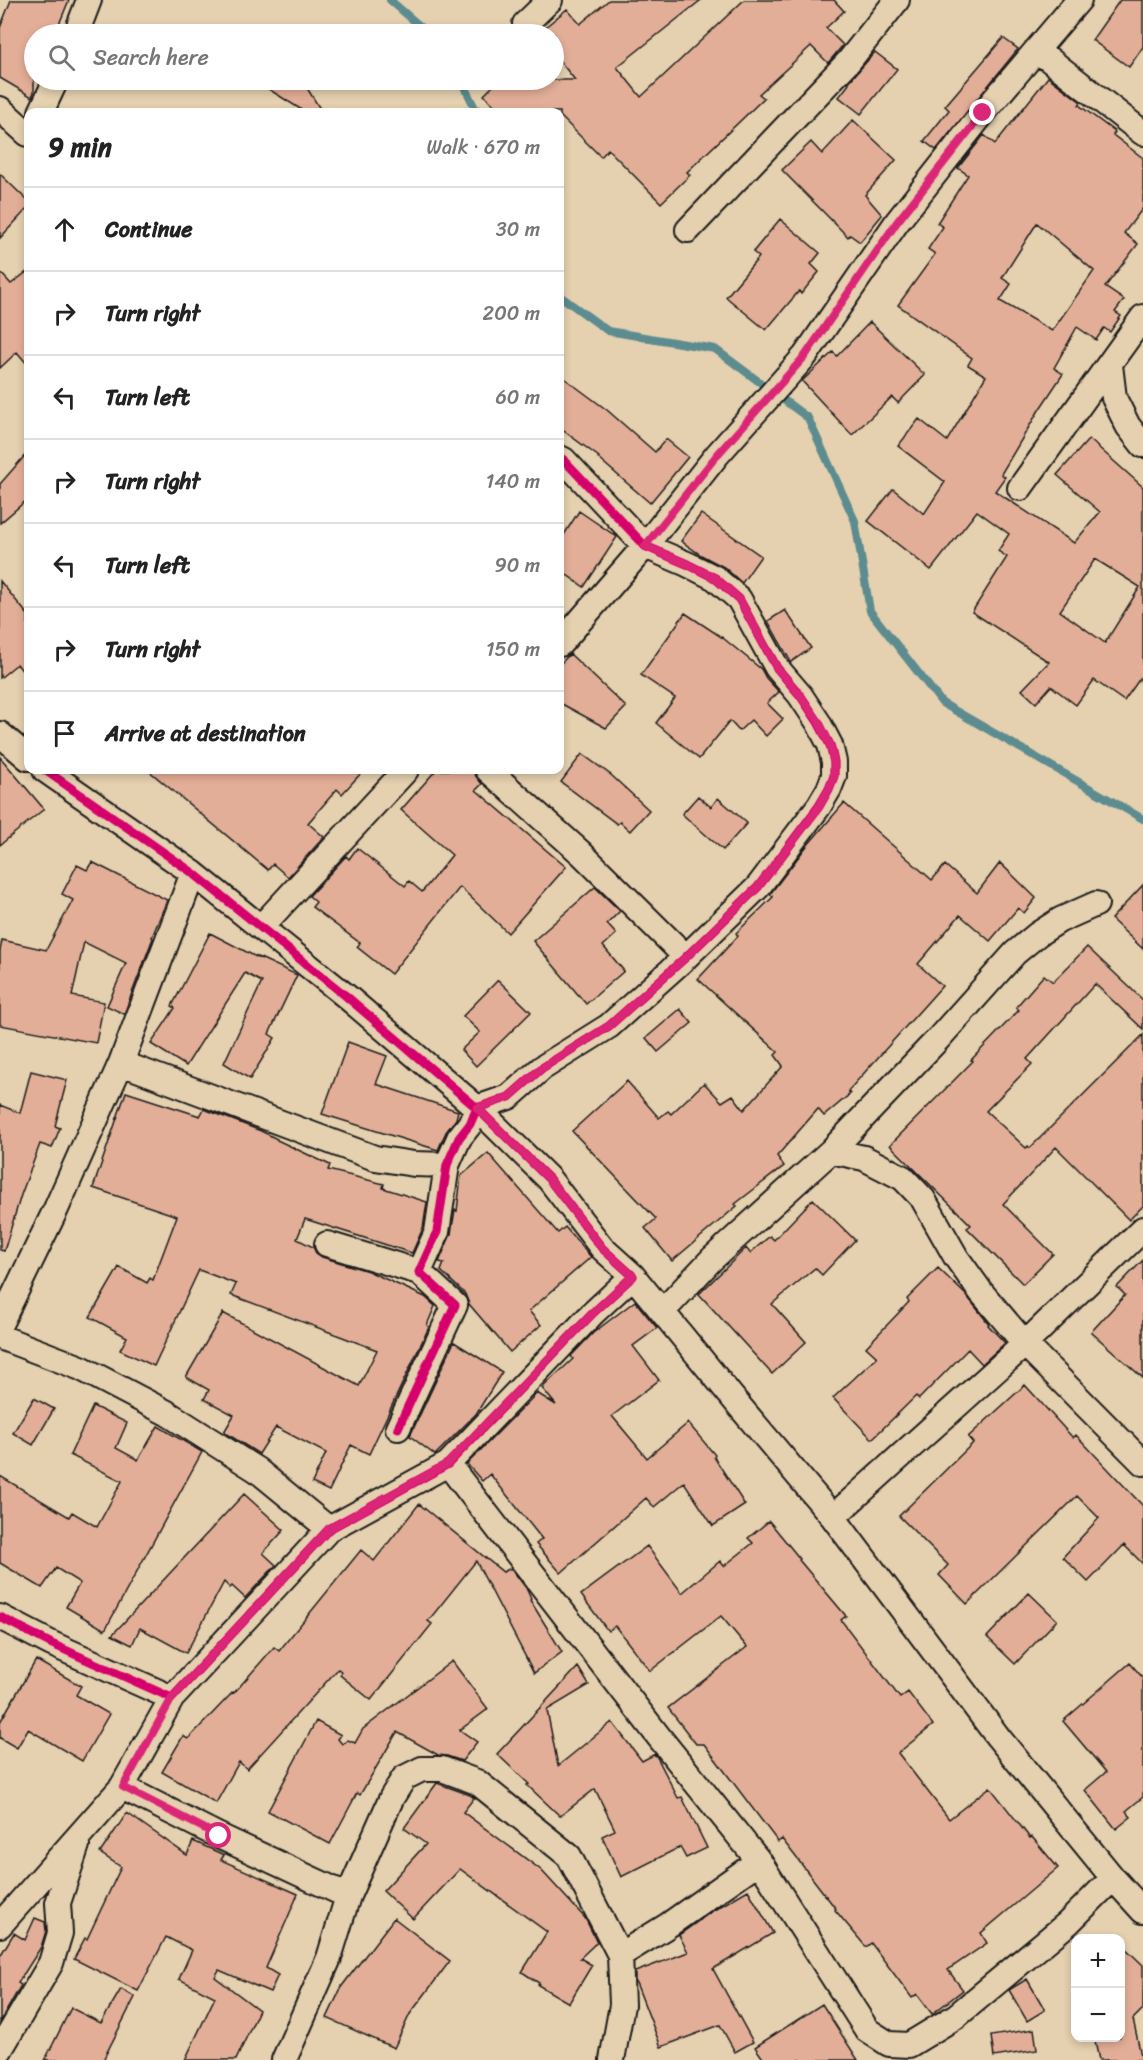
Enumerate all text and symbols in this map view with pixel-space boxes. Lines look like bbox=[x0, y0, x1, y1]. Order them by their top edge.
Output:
search box bbox=[24, 24, 564, 90]
text: Search here bbox=[93, 38, 209, 77]
icon: search bbox=[45, 41, 78, 74]
route end bbox=[969, 99, 995, 125]
text: 9 min bbox=[48, 124, 112, 170]
text: Walk · 670 m bbox=[426, 130, 540, 165]
text: Continue bbox=[105, 210, 193, 249]
text: 30 m bbox=[496, 212, 540, 247]
icon: ahead bbox=[48, 213, 81, 246]
text: Turn right bbox=[105, 294, 200, 333]
text: 200 m bbox=[483, 296, 540, 331]
icon: right bbox=[48, 297, 81, 330]
text: Turn left bbox=[105, 378, 190, 417]
text: 60 m bbox=[495, 380, 540, 415]
icon: left bbox=[48, 381, 81, 414]
text: Turn right bbox=[105, 462, 200, 501]
text: 140 m bbox=[486, 464, 540, 499]
icon: right bbox=[48, 465, 81, 498]
text: Turn left bbox=[105, 546, 190, 585]
text: 90 m bbox=[495, 548, 540, 583]
icon: left bbox=[48, 549, 81, 582]
text: Turn right bbox=[105, 630, 200, 669]
text: 150 m bbox=[486, 632, 540, 667]
icon: right bbox=[48, 633, 81, 666]
text: Arrive at destination bbox=[105, 714, 306, 753]
icon: arrive bbox=[48, 717, 81, 750]
route start bbox=[205, 1822, 231, 1848]
map controls bbox=[1071, 1934, 1125, 2042]
button: + bbox=[1071, 1934, 1125, 1988]
button: − bbox=[1071, 1988, 1125, 2042]

